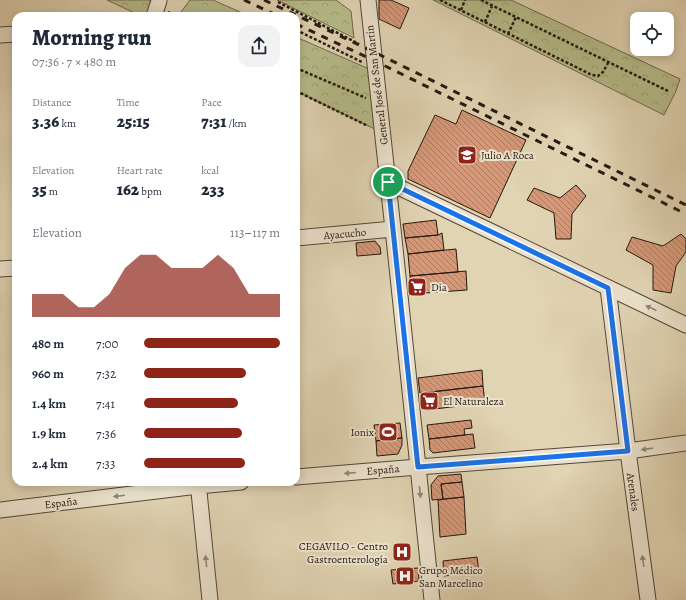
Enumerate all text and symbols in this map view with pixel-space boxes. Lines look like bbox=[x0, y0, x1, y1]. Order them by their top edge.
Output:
map controls bbox=[630, 12, 674, 56]
button: locate bbox=[630, 12, 674, 56]
text: Morning run bbox=[32, 23, 152, 53]
street label: General José de San Martín bbox=[362, 24, 392, 146]
button: share bbox=[238, 25, 280, 67]
text: 07:36 · 7 × 480 m bbox=[32, 53, 116, 70]
text: Distance bbox=[32, 95, 71, 110]
text: Time bbox=[117, 95, 140, 110]
text: Pace bbox=[201, 95, 222, 110]
text: 3.36 bbox=[32, 110, 59, 133]
text: 25:15 bbox=[117, 110, 150, 133]
text: 7:31 bbox=[201, 110, 226, 133]
text: km bbox=[59, 116, 76, 131]
text: /km bbox=[226, 116, 247, 131]
school or university icon: Julio A Roca bbox=[456, 144, 478, 166]
place label: Julio A Roca bbox=[481, 148, 535, 163]
text: Elevation bbox=[32, 163, 74, 178]
text: Heart rate bbox=[117, 163, 163, 178]
text: kcal bbox=[201, 163, 219, 178]
pin bbox=[371, 165, 405, 199]
icon: arrive bbox=[377, 171, 399, 193]
text: 35 bbox=[32, 178, 47, 201]
text: 162 bbox=[117, 178, 139, 201]
text: 233 bbox=[201, 178, 225, 201]
text: m bbox=[47, 184, 58, 199]
text: bpm bbox=[139, 184, 162, 199]
text: Elevation bbox=[32, 224, 82, 241]
text: 113–117 m bbox=[230, 224, 280, 241]
street label: Ayacucho bbox=[322, 225, 367, 243]
supermarket icon: Dia bbox=[406, 276, 428, 298]
place label: Dia bbox=[431, 280, 448, 295]
one-way arrow bbox=[645, 305, 656, 311]
text: 480 m bbox=[32, 335, 64, 352]
text: 7:00 bbox=[96, 335, 118, 352]
text: 960 m bbox=[32, 365, 64, 382]
text: 7:32 bbox=[96, 365, 116, 382]
supermarket icon: El Naturaleza bbox=[418, 390, 440, 412]
place label: El Naturaleza bbox=[443, 394, 505, 409]
text: 1.4 km bbox=[32, 395, 66, 412]
text: 7:41 bbox=[96, 395, 115, 412]
sports icon: Ionix bbox=[377, 421, 399, 443]
text: 1.9 km bbox=[32, 425, 66, 442]
text: 7:36 bbox=[96, 425, 116, 442]
place label: Ionix bbox=[350, 425, 375, 440]
one-way arrow bbox=[641, 446, 653, 452]
text: 2.4 km bbox=[32, 455, 68, 472]
text: 7:33 bbox=[96, 455, 115, 472]
street label: España bbox=[366, 461, 401, 479]
one-way arrow bbox=[344, 469, 356, 476]
street label: Arenales bbox=[623, 471, 643, 512]
one-way arrow bbox=[417, 486, 424, 498]
one-way arrow bbox=[113, 492, 125, 499]
street label: España bbox=[44, 493, 79, 512]
place label: CEGAVILO - Centro Gastroenterología bbox=[299, 539, 389, 567]
hospital icon: CEGAVILO - Centro Gastroenterología bbox=[391, 541, 413, 563]
one-way arrow bbox=[203, 555, 209, 567]
one-way arrow bbox=[640, 555, 646, 567]
place label: Grupo Médico San Marcelino bbox=[419, 563, 484, 591]
hospital icon: Grupo Médico San Marcelino bbox=[394, 565, 416, 587]

